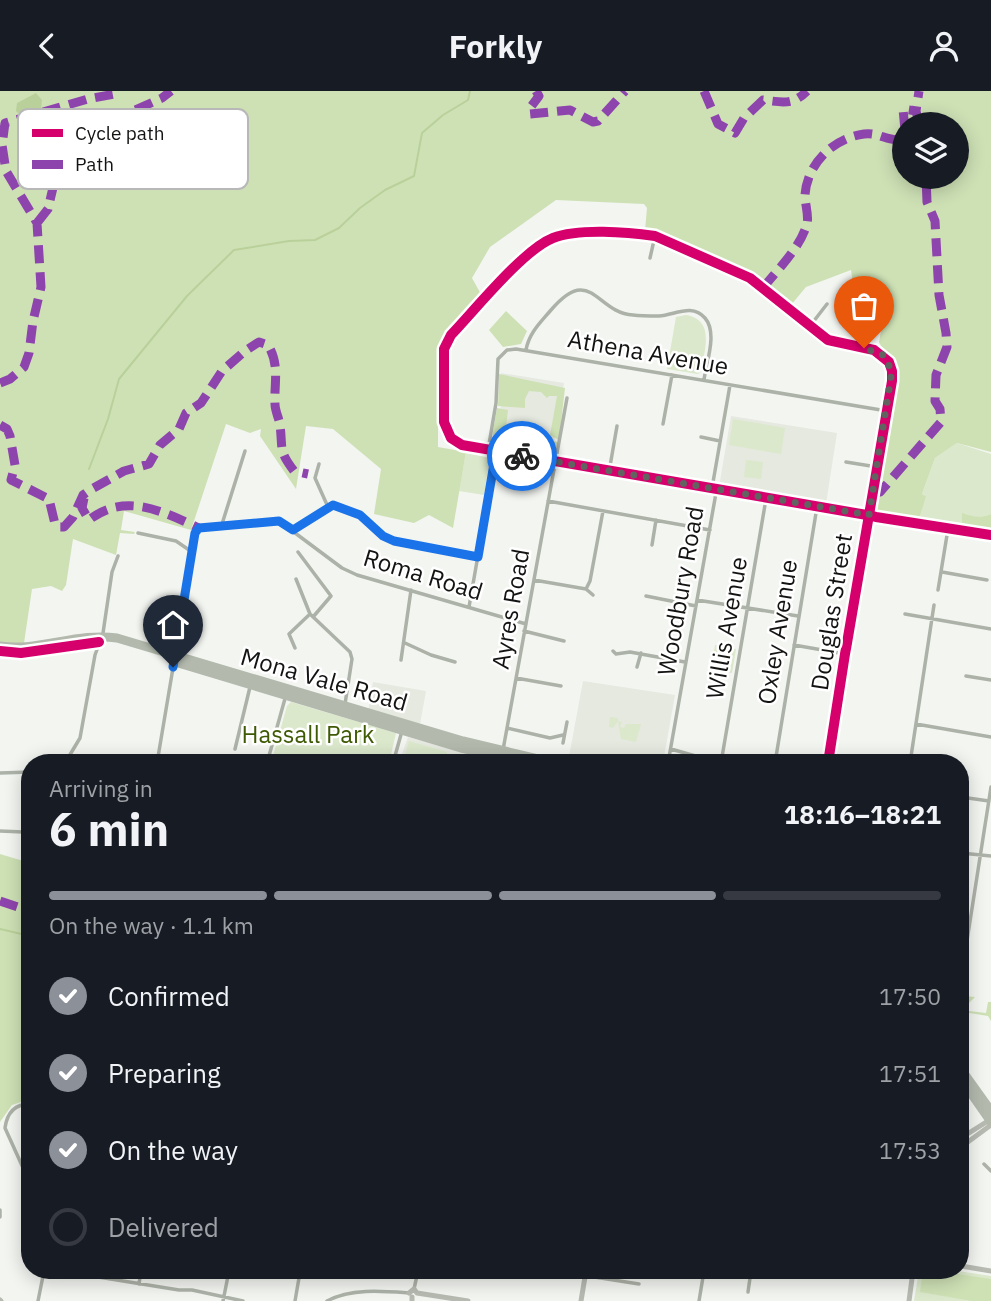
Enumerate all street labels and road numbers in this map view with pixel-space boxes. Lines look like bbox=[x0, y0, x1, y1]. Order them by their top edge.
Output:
street label: Athena Avenue bbox=[565, 322, 731, 382]
street label: Woodbury Road bbox=[649, 504, 711, 678]
street label: Douglas Street bbox=[803, 531, 859, 693]
street label: Roma Road bbox=[360, 541, 487, 607]
street label: Ayres Road bbox=[484, 546, 536, 671]
street label: Willis Avenue bbox=[698, 554, 754, 701]
street label: Oxley Avenue bbox=[750, 557, 804, 707]
street label: Mona Vale Road bbox=[237, 640, 411, 718]

